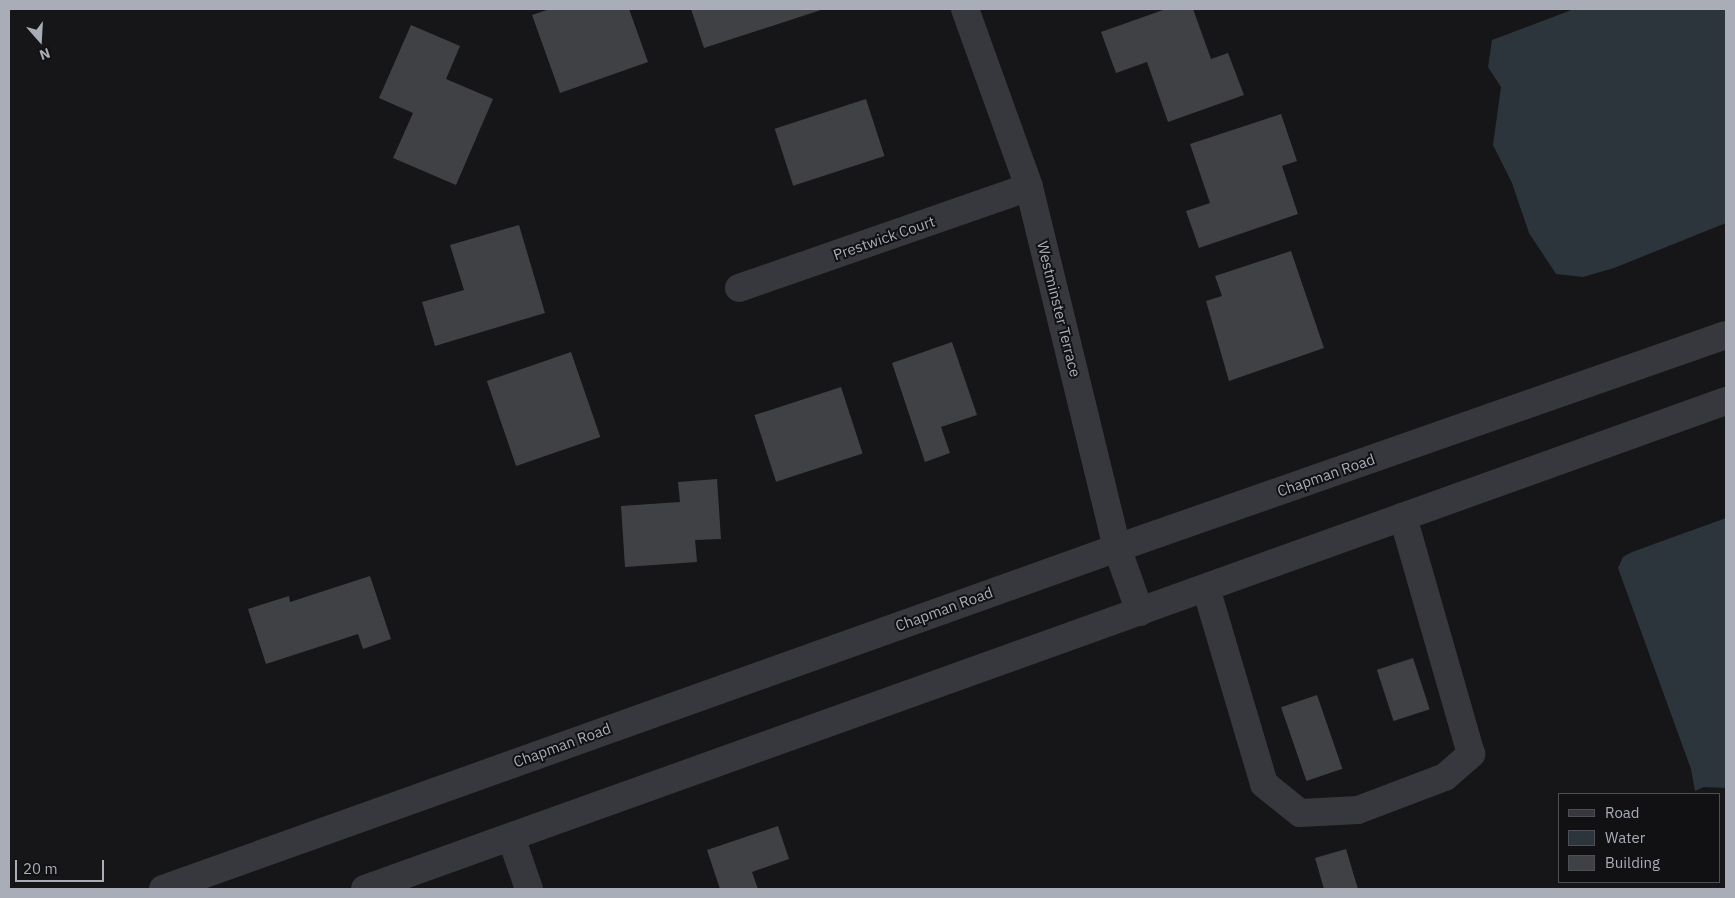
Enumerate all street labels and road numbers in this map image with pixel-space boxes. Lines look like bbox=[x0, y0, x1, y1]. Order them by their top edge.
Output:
street label: Prestwick Court bbox=[831, 212, 937, 264]
street label: Westminster Terrace bbox=[1033, 239, 1085, 379]
street label: Chapman Road bbox=[1275, 450, 1377, 500]
street label: Chapman Road bbox=[893, 583, 995, 635]
street label: Chapman Road bbox=[511, 719, 613, 771]

